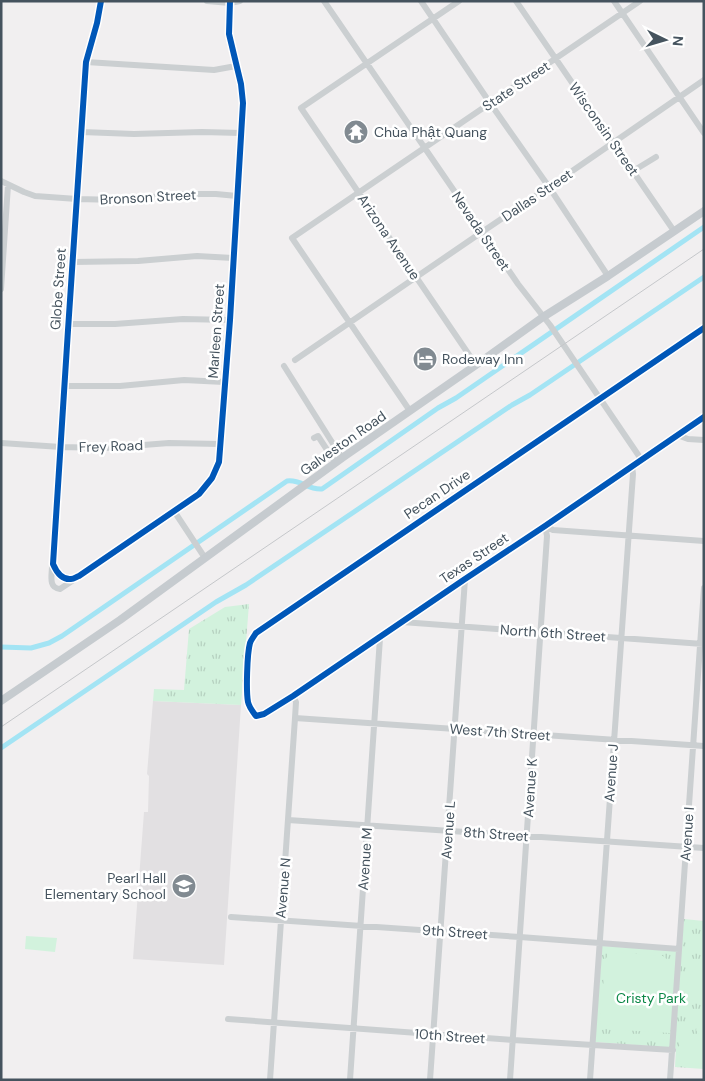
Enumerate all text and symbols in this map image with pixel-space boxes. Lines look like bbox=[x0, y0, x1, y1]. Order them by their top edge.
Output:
north arrow bbox=[640, 15, 690, 65]
text: N bbox=[669, 35, 687, 47]
street label: State Street bbox=[479, 57, 553, 115]
street label: Wisconsin Street bbox=[565, 79, 643, 179]
temple icon: Chùa Phật Quang bbox=[343, 119, 369, 145]
place label: Chùa Phật Quang bbox=[374, 123, 487, 141]
street label: Dallas Street bbox=[498, 165, 576, 225]
street label: Bronson Street bbox=[99, 185, 197, 209]
street label: Nevada Street bbox=[448, 188, 514, 274]
street label: Arizona Avenue bbox=[354, 191, 424, 283]
street label: Globe Street bbox=[46, 247, 70, 331]
street label: Marleen Street bbox=[204, 283, 228, 379]
hotel icon: Rodeway Inn bbox=[412, 346, 438, 372]
place label: Rodeway Inn bbox=[442, 350, 523, 368]
street label: Galveston Road bbox=[296, 407, 390, 479]
street label: Frey Road bbox=[79, 436, 143, 456]
street label: Pecan Drive bbox=[400, 465, 474, 523]
street label: Texas Street bbox=[436, 528, 512, 588]
street label: North 6th Street bbox=[499, 620, 607, 646]
street label: West 7th Street bbox=[449, 719, 551, 745]
street label: Avenue J bbox=[600, 743, 622, 803]
street label: Avenue K bbox=[519, 758, 541, 818]
street label: Avenue L bbox=[437, 800, 459, 860]
street label: Avenue I bbox=[676, 806, 698, 862]
street label: 8th Street bbox=[463, 823, 529, 845]
street label: Avenue M bbox=[354, 827, 376, 891]
street label: Avenue N bbox=[271, 857, 295, 919]
place label: Pearl Hall Elementary School bbox=[45, 869, 166, 903]
school or university icon: Pearl Hall Elementary School bbox=[171, 873, 197, 899]
street label: 9th Street bbox=[422, 921, 488, 943]
park label: Cristy Park bbox=[616, 989, 686, 1007]
street label: 10th Street bbox=[414, 1025, 486, 1047]

